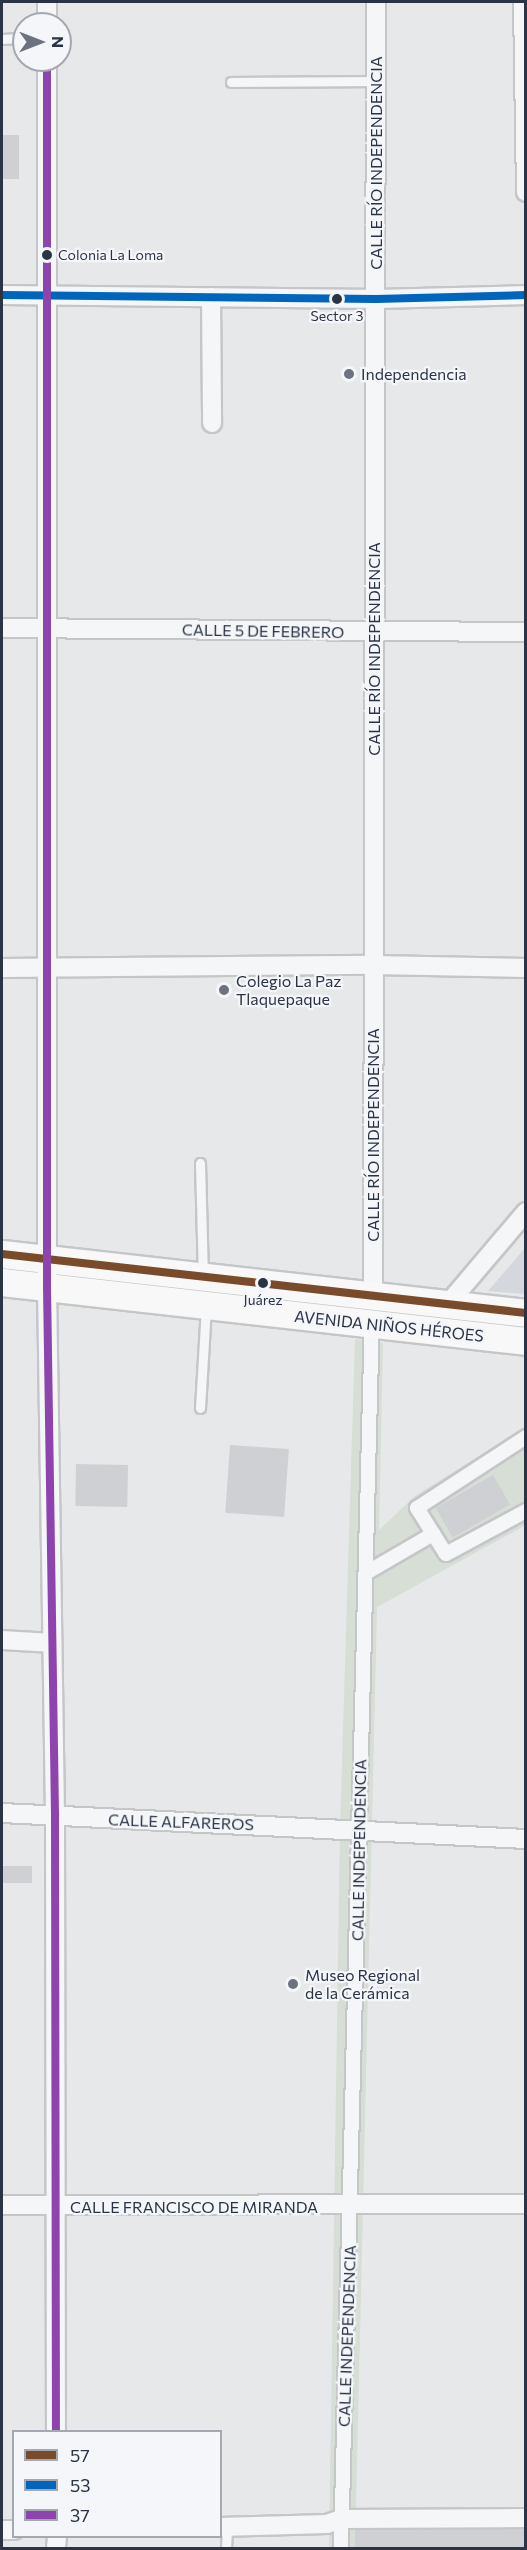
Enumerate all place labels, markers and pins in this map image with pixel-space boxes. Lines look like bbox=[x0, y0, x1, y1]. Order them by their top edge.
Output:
place label: Colonia La Loma bbox=[58, 247, 163, 263]
marker: Colonia La Loma bbox=[41, 249, 53, 261]
marker: Sector 3 bbox=[331, 293, 343, 305]
place label: Sector 3 bbox=[311, 308, 363, 324]
place label: Independencia bbox=[361, 364, 467, 384]
marker: Independencia bbox=[342, 367, 356, 381]
place label: Colegio La Paz Tlaquepaque bbox=[236, 971, 341, 1009]
marker: Colegio La Paz Tlaquepaque bbox=[217, 983, 231, 997]
marker: Juárez bbox=[257, 1277, 269, 1289]
place label: Juárez bbox=[244, 1292, 282, 1308]
place label: Museo Regional de la Cerámica bbox=[305, 1965, 420, 2003]
marker: Museo Regional de la Cerámica bbox=[286, 1977, 300, 1991]

